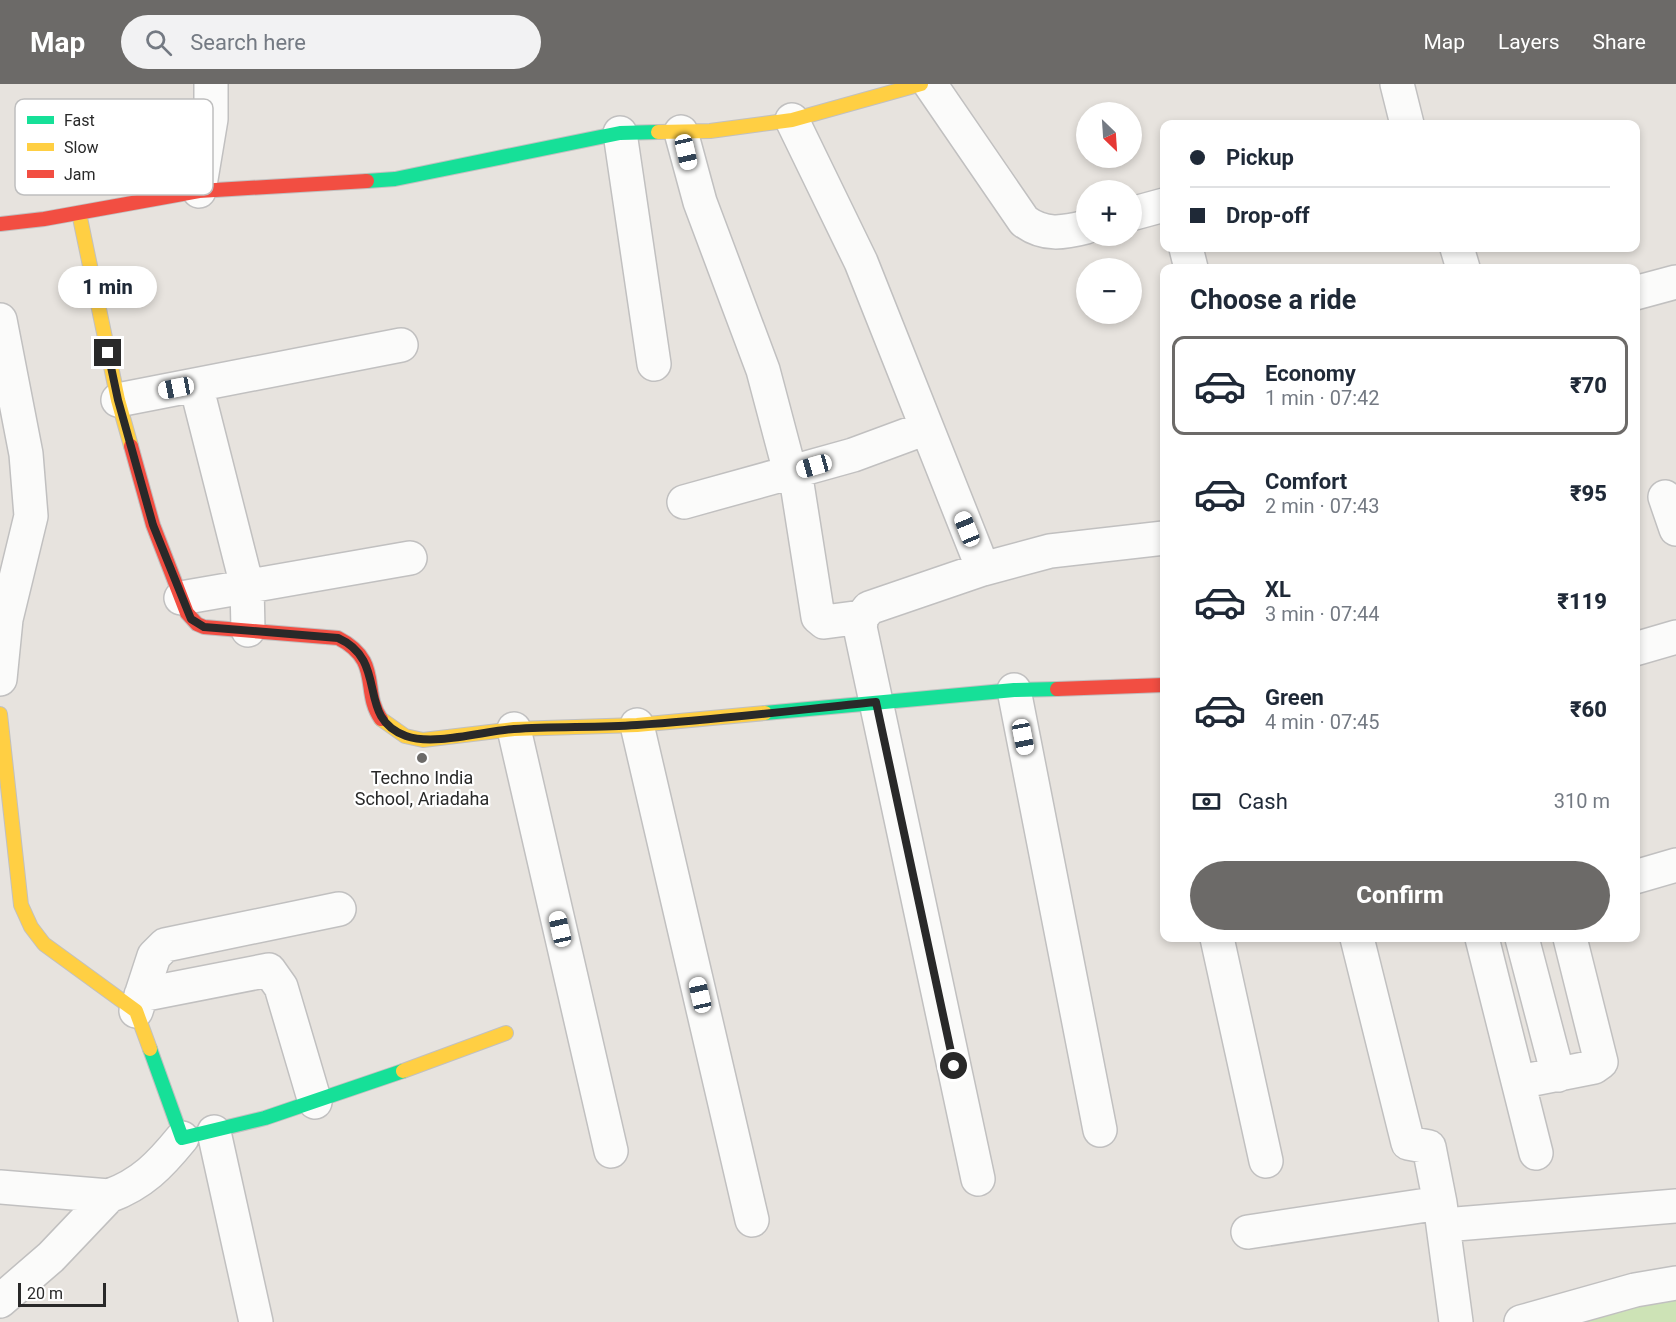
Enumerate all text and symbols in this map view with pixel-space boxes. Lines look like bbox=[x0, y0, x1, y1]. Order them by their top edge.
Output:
search box bbox=[121, 15, 541, 69]
text: Map bbox=[30, 26, 85, 59]
icon: search bbox=[142, 26, 175, 59]
text: Search here bbox=[190, 30, 306, 55]
text: Map bbox=[1423, 30, 1465, 54]
text: Layers bbox=[1498, 30, 1559, 54]
text: Share bbox=[1592, 30, 1646, 54]
legend bbox=[15, 99, 213, 195]
north arrow bbox=[1076, 102, 1142, 168]
map controls bbox=[1076, 102, 1142, 324]
text: Fast bbox=[64, 111, 95, 130]
car bbox=[673, 132, 699, 172]
text: Slow bbox=[64, 138, 99, 157]
text: Pickup bbox=[1226, 145, 1294, 170]
text: Jam bbox=[64, 165, 96, 184]
button: + bbox=[1076, 180, 1142, 246]
text: Drop-off bbox=[1226, 203, 1310, 228]
button: − bbox=[1076, 258, 1142, 324]
callout: 1 min bbox=[58, 266, 158, 308]
text: 1 min bbox=[82, 275, 133, 299]
text: Choose a ride bbox=[1190, 284, 1356, 316]
route end bbox=[94, 339, 121, 366]
icon: car bbox=[1193, 359, 1247, 413]
text: Economy bbox=[1265, 361, 1356, 386]
text: ₹70 bbox=[1570, 373, 1607, 398]
car bbox=[157, 376, 195, 400]
text: 1 min · 07:42 bbox=[1265, 386, 1380, 410]
car bbox=[794, 452, 834, 480]
icon: car bbox=[1193, 467, 1247, 521]
text: Comfort bbox=[1265, 469, 1347, 494]
text: ₹95 bbox=[1570, 481, 1607, 506]
text: 2 min · 07:43 bbox=[1265, 494, 1380, 518]
car bbox=[952, 509, 982, 549]
icon: car bbox=[1193, 575, 1247, 629]
text: XL bbox=[1265, 577, 1291, 602]
text: ₹119 bbox=[1557, 589, 1607, 614]
text: 3 min · 07:44 bbox=[1265, 602, 1380, 626]
icon: car bbox=[1193, 683, 1247, 737]
text: Green bbox=[1265, 685, 1324, 710]
text: ₹60 bbox=[1570, 697, 1607, 722]
text: 4 min · 07:45 bbox=[1265, 710, 1380, 734]
car bbox=[1011, 718, 1035, 756]
marker: Techno India School, Ariadaha bbox=[415, 751, 429, 765]
place label: Techno India School, Ariadaha bbox=[355, 767, 489, 809]
icon: cash bbox=[1190, 785, 1223, 818]
text: Cash bbox=[1238, 789, 1288, 814]
text: 310 m bbox=[1554, 789, 1610, 813]
button: Confirm bbox=[1190, 861, 1610, 930]
car bbox=[547, 909, 573, 949]
car bbox=[687, 975, 713, 1015]
route start bbox=[940, 1052, 967, 1079]
scale bar bbox=[18, 1280, 106, 1308]
text: 20 m bbox=[27, 1284, 63, 1303]

